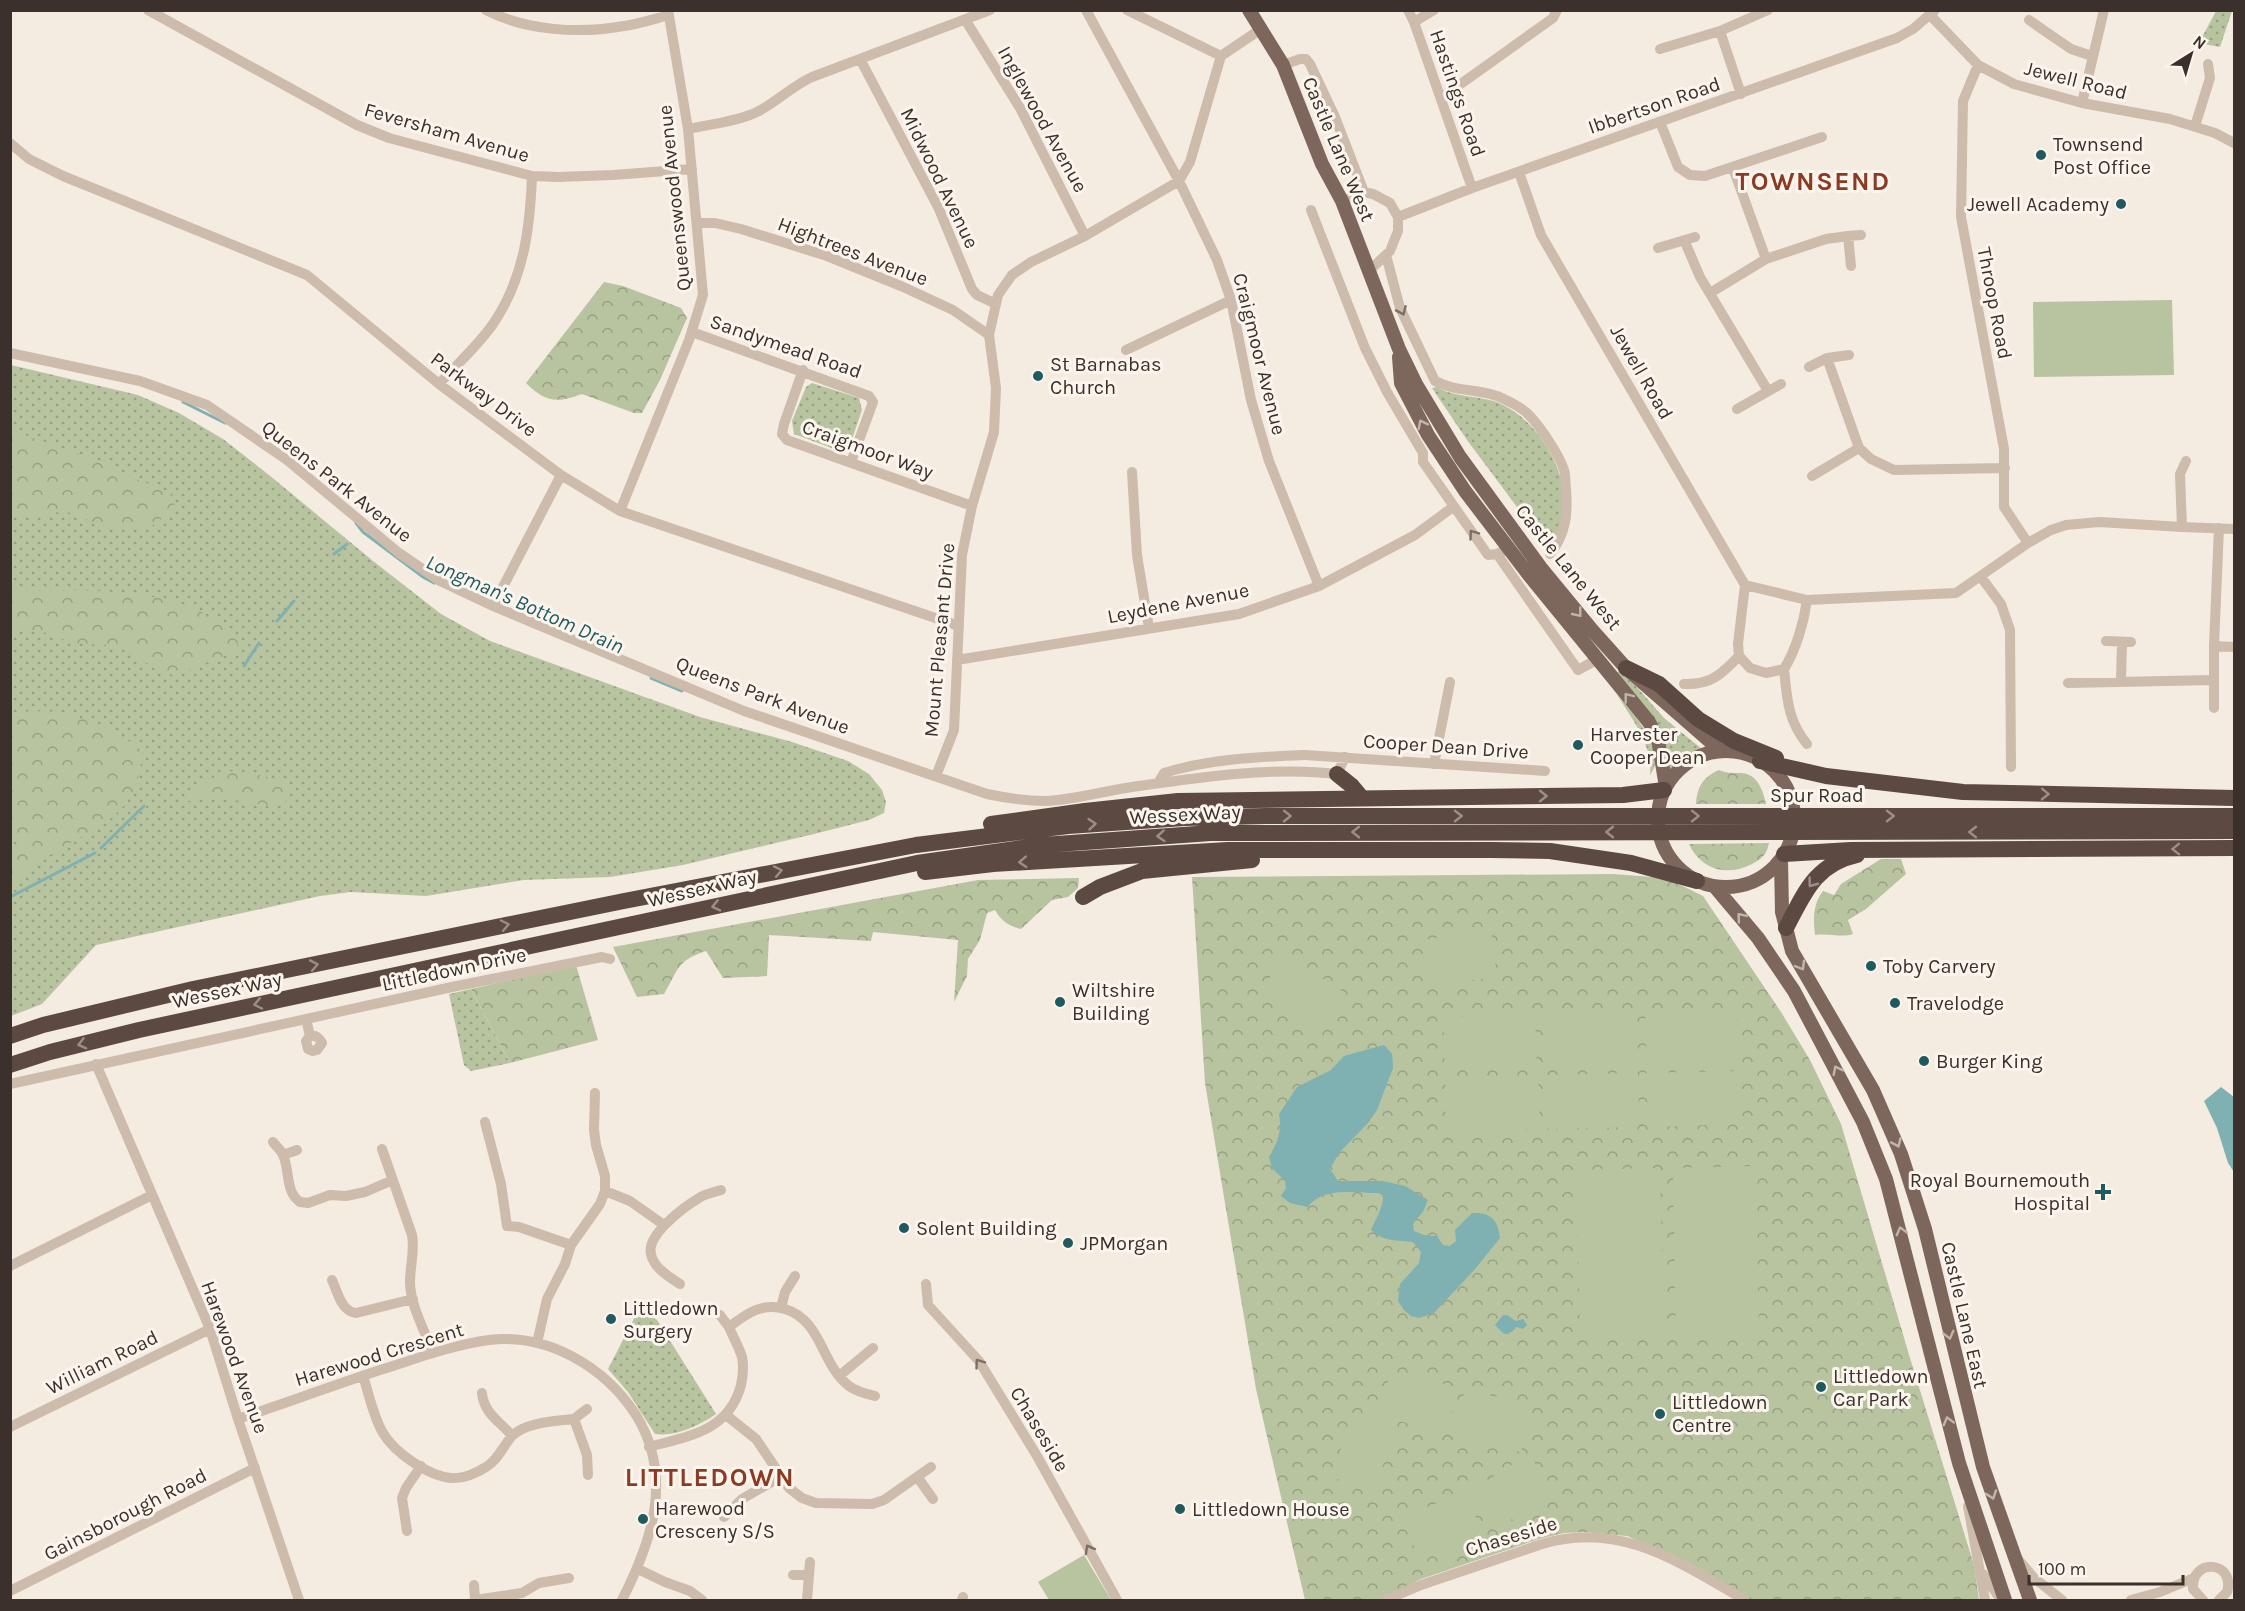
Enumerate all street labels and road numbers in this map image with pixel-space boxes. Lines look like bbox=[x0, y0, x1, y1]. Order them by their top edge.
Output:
street label: Hastings Road bbox=[1425, 27, 1490, 160]
street label: Inglewood Avenue bbox=[993, 42, 1092, 196]
street label: Jewell Road bbox=[2022, 57, 2130, 104]
street label: Ibbertson Road bbox=[1585, 72, 1723, 139]
street label: Castle Lane West bbox=[1298, 73, 1380, 225]
street label: Feversham Avenue bbox=[362, 98, 532, 167]
street label: Queenswood Avenue bbox=[653, 104, 696, 292]
street label: Midwood Avenue bbox=[896, 104, 984, 252]
street label: Hightrees Avenue bbox=[774, 212, 931, 291]
street label: Throop Road bbox=[1972, 245, 2017, 361]
street label: Craigmoor Avenue bbox=[1228, 271, 1291, 437]
street label: Sandymead Road bbox=[707, 310, 865, 383]
street label: Jewell Road bbox=[1605, 321, 1678, 424]
street label: Parkway Drive bbox=[426, 347, 541, 442]
street label: Craigmoor Way bbox=[799, 415, 937, 484]
street label: Queens Park Avenue bbox=[257, 416, 416, 547]
street label: Castle Lane West bbox=[1511, 500, 1627, 635]
street label: Mount Pleasant Drive bbox=[920, 542, 959, 738]
street label: Leydene Avenue bbox=[1105, 578, 1251, 629]
street label: Queens Park Avenue bbox=[673, 652, 853, 739]
street label: Cooper Dean Drive bbox=[1362, 729, 1530, 764]
street label: Spur Road bbox=[1770, 784, 1864, 807]
street label: Wessex Way bbox=[1129, 800, 1241, 829]
street label: Wessex Way bbox=[645, 865, 759, 912]
street label: Littledown Drive bbox=[380, 943, 528, 996]
street label: Wessex Way bbox=[170, 968, 284, 1013]
street label: Castle Lane East bbox=[1936, 1240, 1993, 1391]
street label: Harewood Avenue bbox=[196, 1278, 273, 1437]
street label: Harewood Crescent bbox=[292, 1318, 467, 1391]
street label: William Road bbox=[43, 1325, 162, 1399]
street label: Chaseside bbox=[1005, 1383, 1074, 1476]
street label: Gainsborough Road bbox=[40, 1463, 210, 1565]
street label: Chaseside bbox=[1462, 1512, 1560, 1561]

